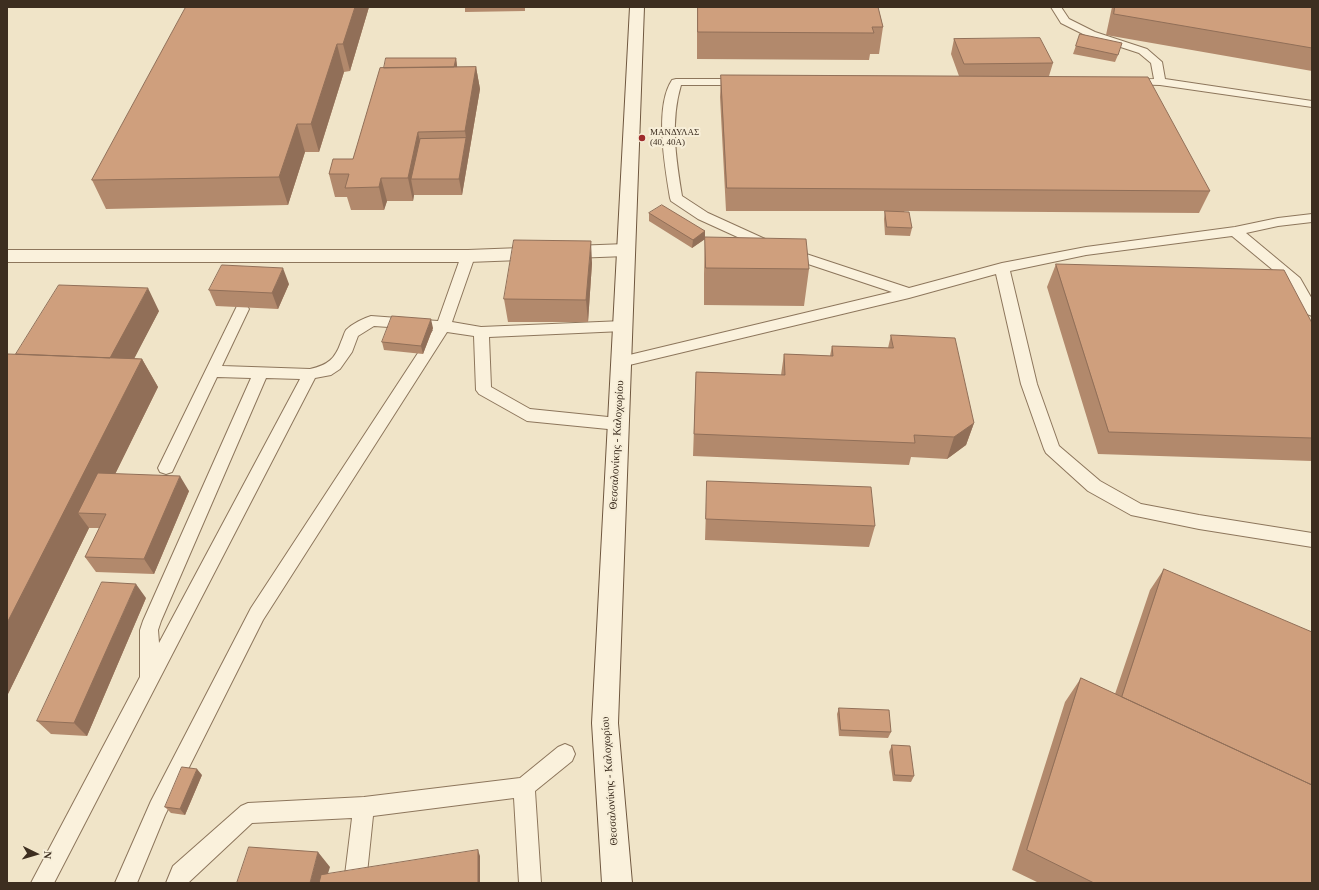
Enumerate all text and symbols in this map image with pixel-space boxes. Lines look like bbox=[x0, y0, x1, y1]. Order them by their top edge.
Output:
place label: ΜΑΝΔΥΛΑΣ (40, 40Α) bbox=[650, 128, 699, 149]
marker: ΜΑΝΔΥΛΑΣ (40, 40Α) bbox=[637, 133, 647, 143]
street label: Θεσσαλονίκης - Καλοχωρίου bbox=[607, 380, 627, 510]
street label: Θεσσαλονίκης - Καλοχωρίου bbox=[599, 716, 621, 846]
north arrow bbox=[16, 834, 56, 874]
text: N bbox=[42, 851, 54, 860]

